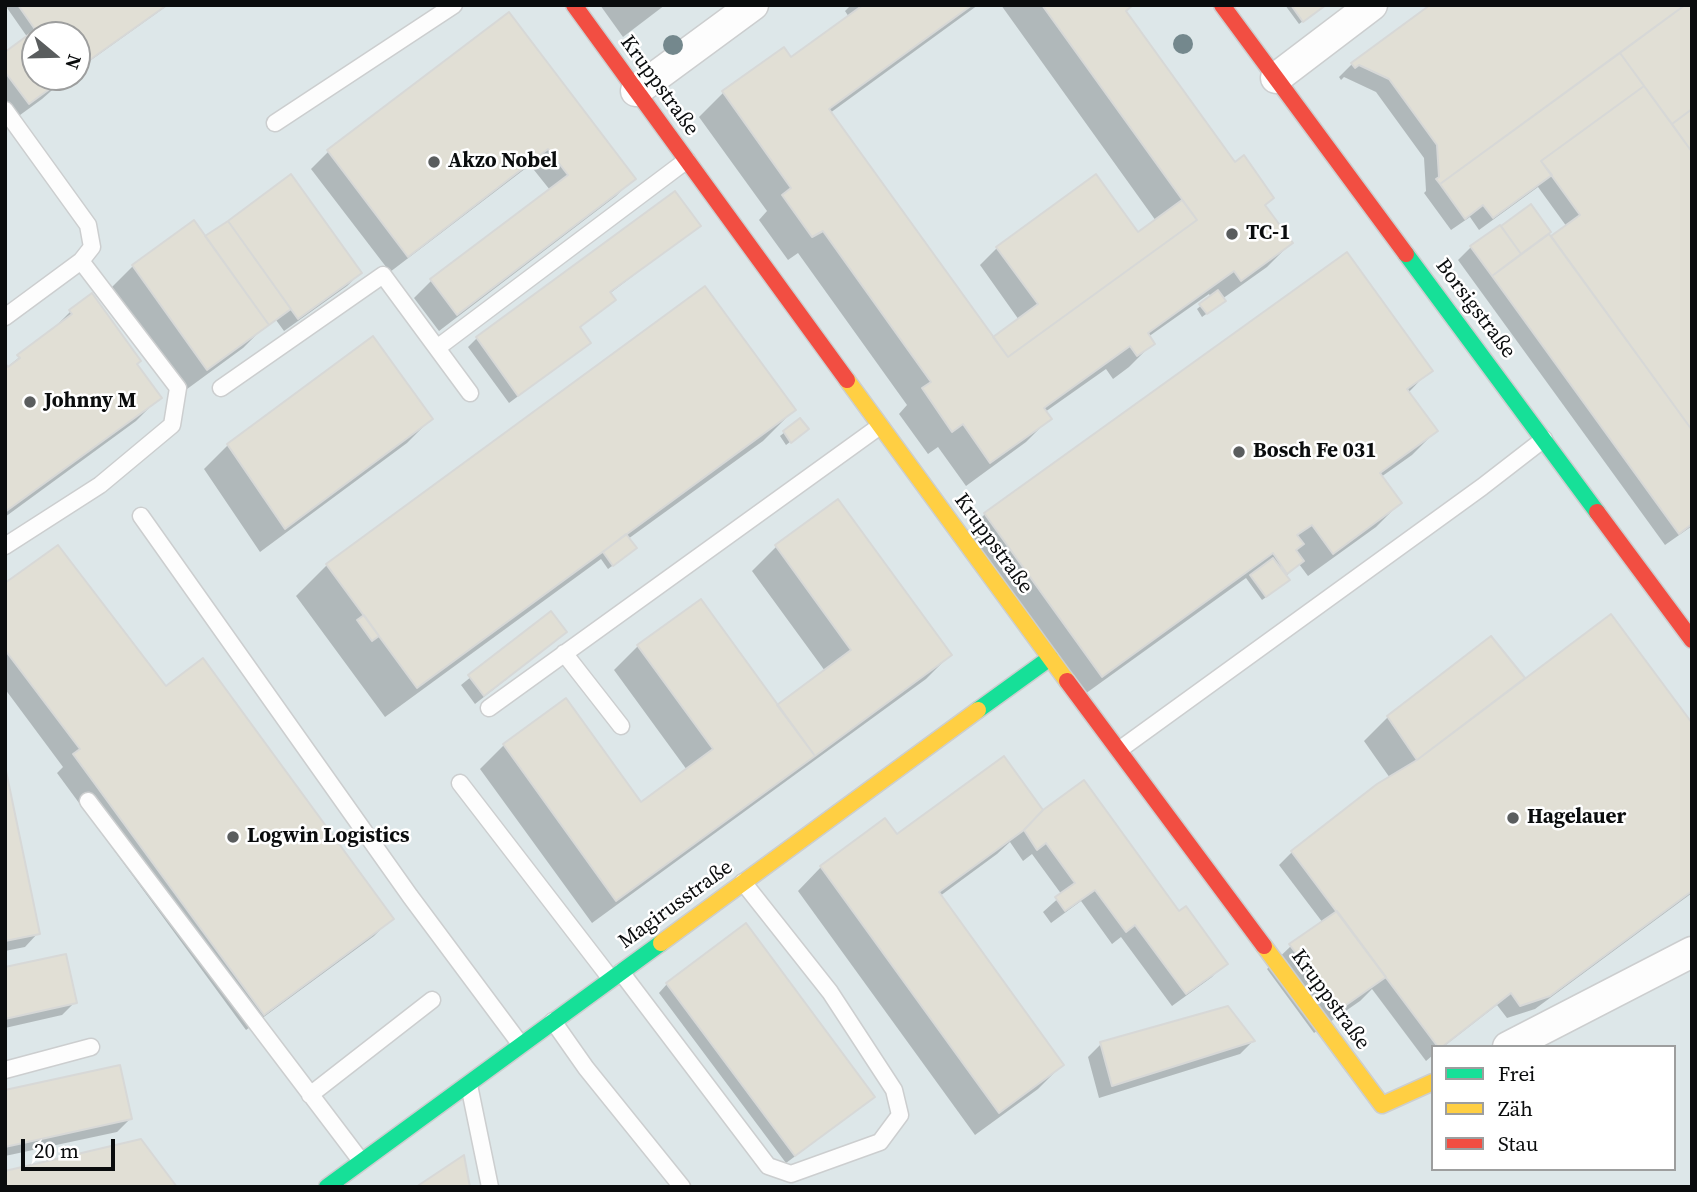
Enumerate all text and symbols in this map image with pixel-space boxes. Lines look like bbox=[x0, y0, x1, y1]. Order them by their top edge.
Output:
north arrow bbox=[21, 21, 91, 91]
street label: Kruppstraße bbox=[614, 31, 704, 141]
text: N bbox=[59, 51, 89, 73]
place label: Akzo Nobel bbox=[448, 149, 558, 175]
marker: Akzo Nobel bbox=[426, 154, 442, 170]
place label: TC-1 bbox=[1246, 221, 1291, 247]
marker: TC-1 bbox=[1224, 226, 1240, 242]
street label: Borsigstraße bbox=[1429, 254, 1521, 364]
place label: Johnny M bbox=[44, 389, 136, 415]
marker: Johnny M bbox=[22, 394, 38, 410]
place label: Bosch Fe 031 bbox=[1253, 439, 1377, 465]
marker: Bosch Fe 031 bbox=[1231, 444, 1247, 460]
street label: Kruppstraße bbox=[948, 489, 1038, 599]
place label: Hagelauer bbox=[1527, 805, 1626, 831]
marker: Hagelauer bbox=[1505, 810, 1521, 826]
place label: Logwin Logistics bbox=[247, 824, 409, 850]
marker: Logwin Logistics bbox=[225, 829, 241, 845]
street label: Magirusstraße bbox=[614, 855, 738, 955]
street label: Kruppstraße bbox=[1285, 945, 1375, 1055]
legend bbox=[1431, 1045, 1676, 1171]
text: Frei bbox=[1498, 1059, 1535, 1088]
text: Zäh bbox=[1498, 1094, 1533, 1123]
scale bar bbox=[24, 1126, 119, 1170]
text: Stau bbox=[1498, 1129, 1538, 1158]
text: 20 m bbox=[34, 1136, 79, 1165]

